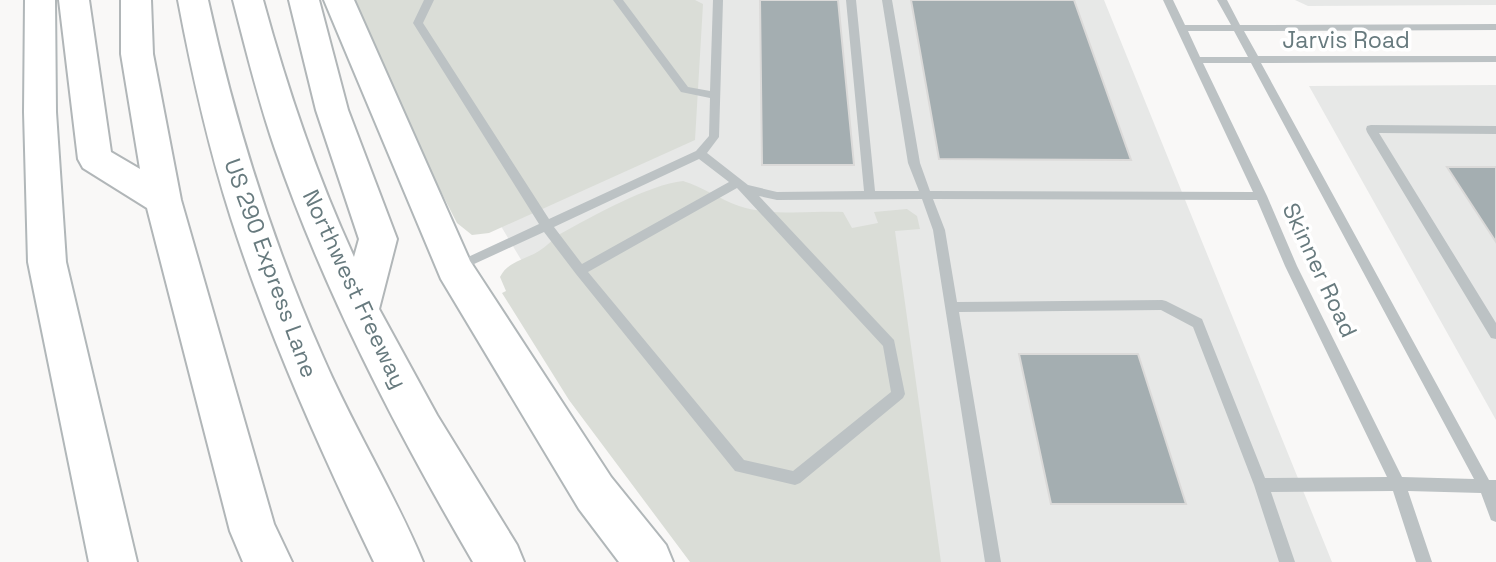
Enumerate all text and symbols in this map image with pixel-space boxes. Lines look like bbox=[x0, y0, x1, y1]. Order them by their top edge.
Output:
street label: Jarvis Road bbox=[1282, 25, 1410, 55]
street label: US 290 Express Lane bbox=[217, 154, 325, 382]
street label: Northwest Freeway bbox=[296, 185, 414, 393]
street label: Skinner Road bbox=[1276, 198, 1364, 342]

